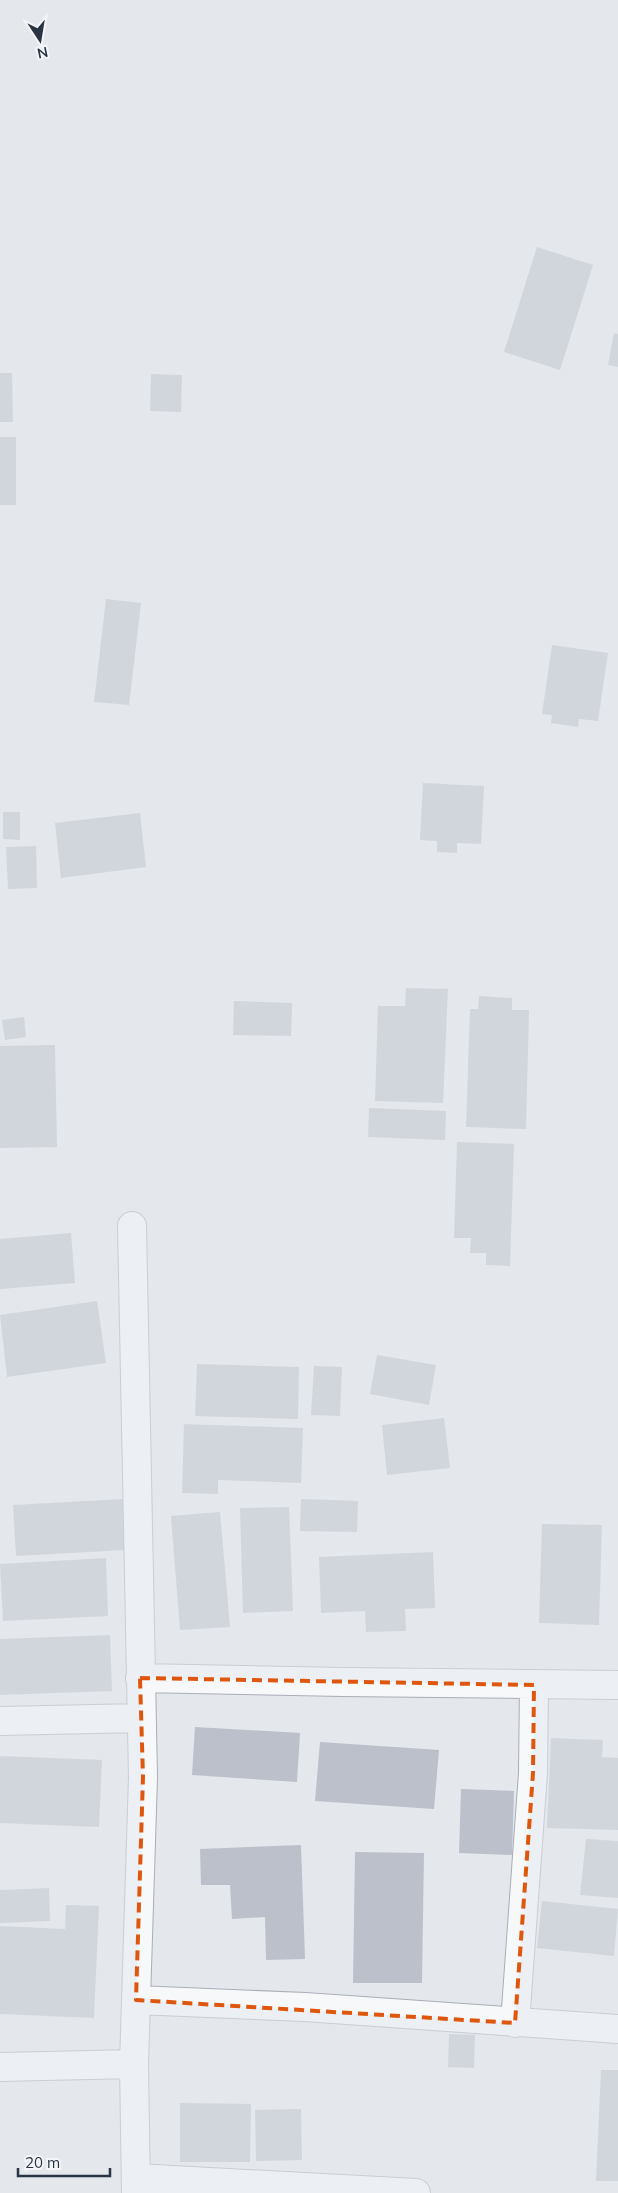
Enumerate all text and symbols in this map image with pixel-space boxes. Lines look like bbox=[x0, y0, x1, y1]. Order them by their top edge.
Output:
north arrow bbox=[15, 15, 65, 65]
text: N bbox=[36, 43, 50, 63]
scale bar bbox=[18, 2146, 110, 2178]
text: 20 m bbox=[25, 2153, 60, 2172]

